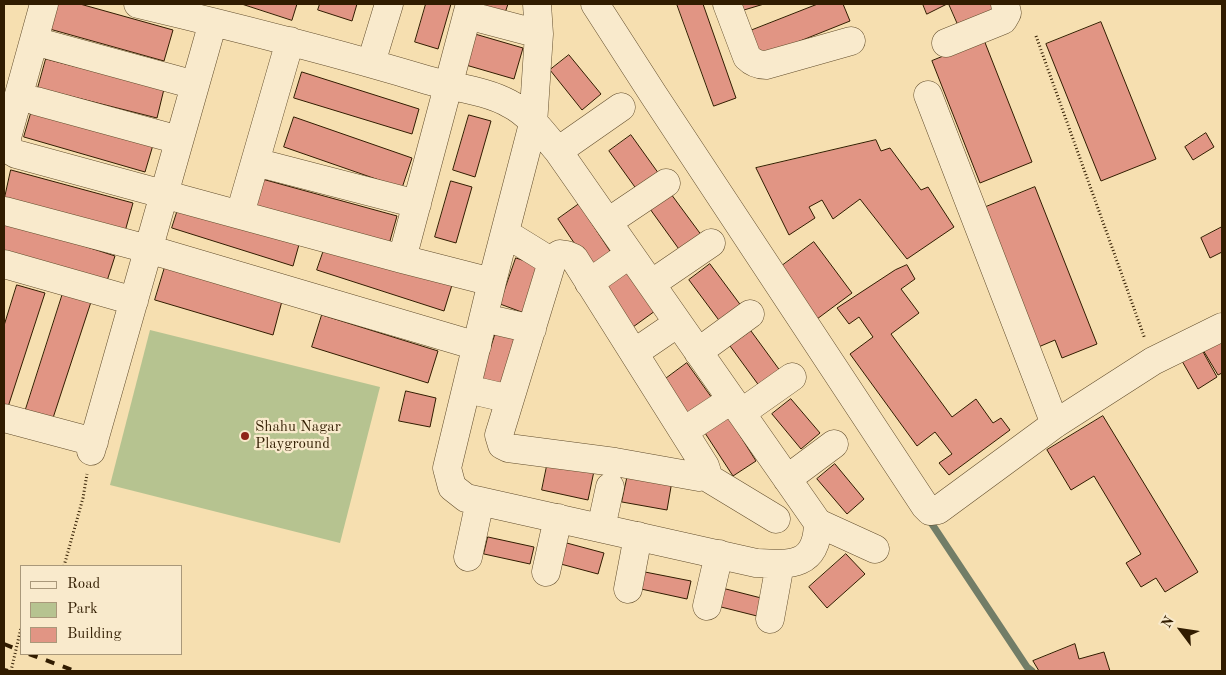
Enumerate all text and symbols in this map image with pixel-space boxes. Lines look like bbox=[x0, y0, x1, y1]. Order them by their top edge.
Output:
place label: Shahu Nagar Playground bbox=[255, 418, 341, 453]
marker: Shahu Nagar Playground bbox=[239, 430, 251, 442]
legend bbox=[20, 565, 182, 655]
text: Road bbox=[67, 577, 100, 592]
text: Park bbox=[67, 602, 98, 617]
north arrow bbox=[1156, 605, 1206, 655]
text: N bbox=[1159, 614, 1177, 630]
text: Building bbox=[67, 627, 122, 642]

